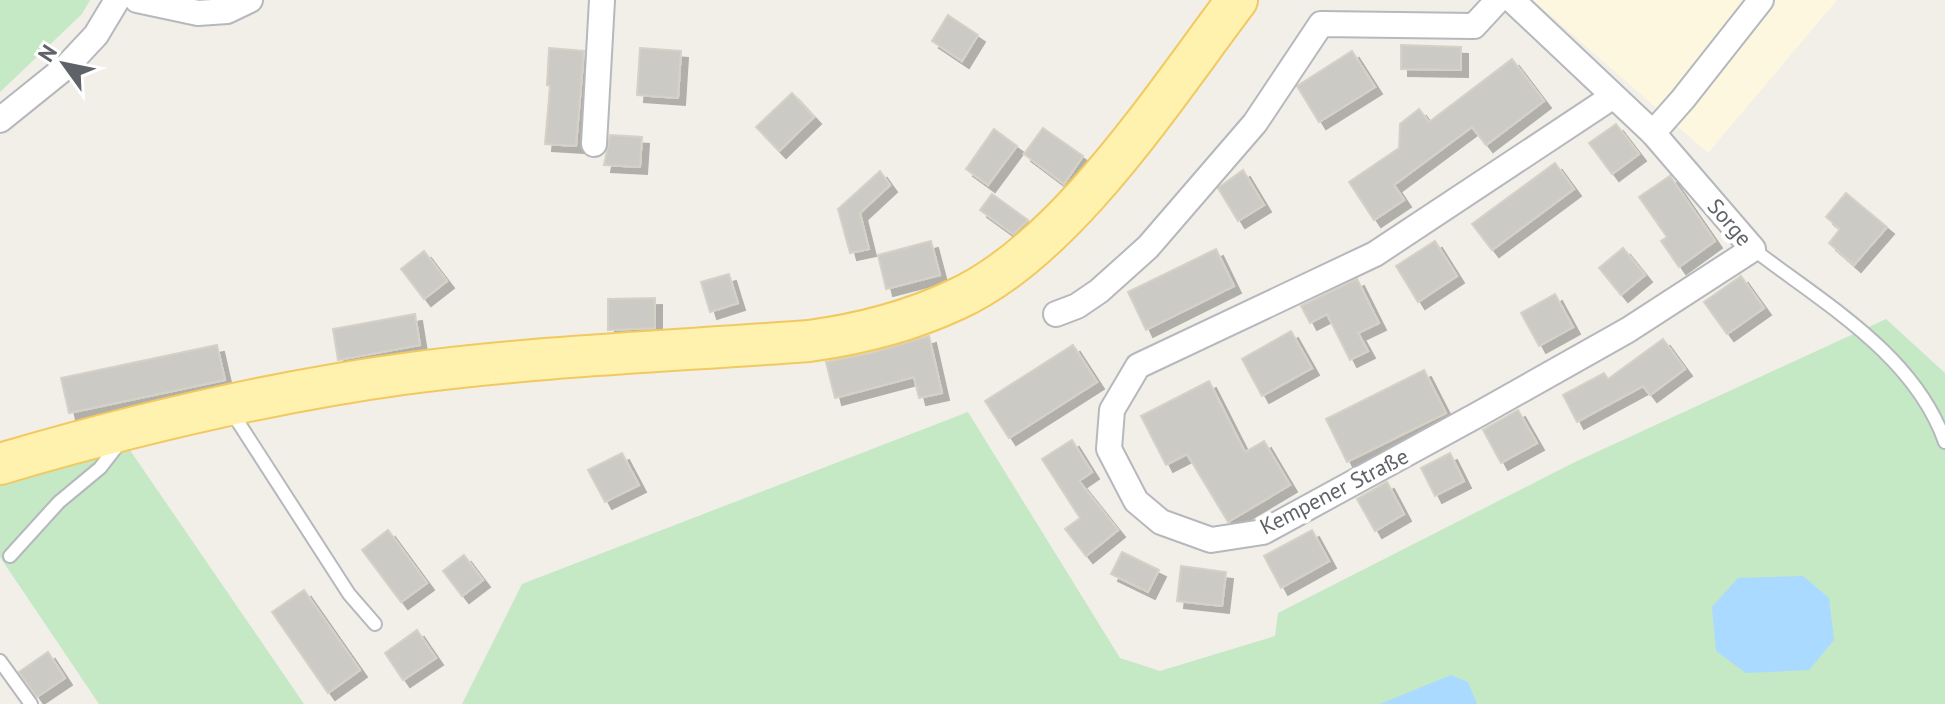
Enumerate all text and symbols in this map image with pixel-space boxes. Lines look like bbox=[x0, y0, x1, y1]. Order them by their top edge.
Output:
north arrow bbox=[24, 24, 104, 104]
text: N bbox=[32, 39, 63, 67]
street label: Sorge bbox=[1702, 192, 1758, 252]
street label: Kempener Straße bbox=[1255, 442, 1413, 540]

